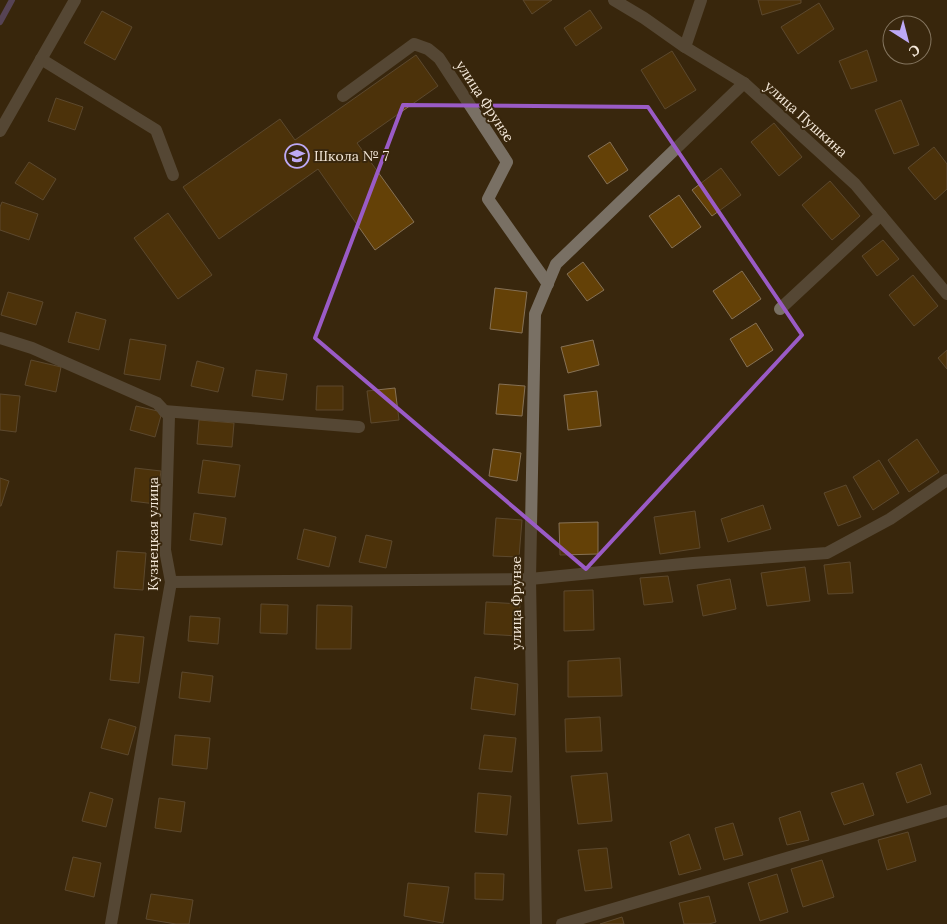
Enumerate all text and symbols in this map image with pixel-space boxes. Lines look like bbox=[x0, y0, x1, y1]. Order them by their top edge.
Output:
north arrow bbox=[882, 15, 932, 65]
text: С bbox=[905, 40, 924, 61]
street label: улица Фрунзе bbox=[452, 57, 518, 146]
street label: улица Пушкина bbox=[761, 77, 851, 161]
school or university icon: Школа № 7 bbox=[284, 143, 310, 169]
place label: Школа № 7 bbox=[314, 147, 390, 165]
street label: Кузнецкая улица bbox=[144, 477, 162, 591]
street label: улица Фрунзе bbox=[507, 556, 525, 650]

